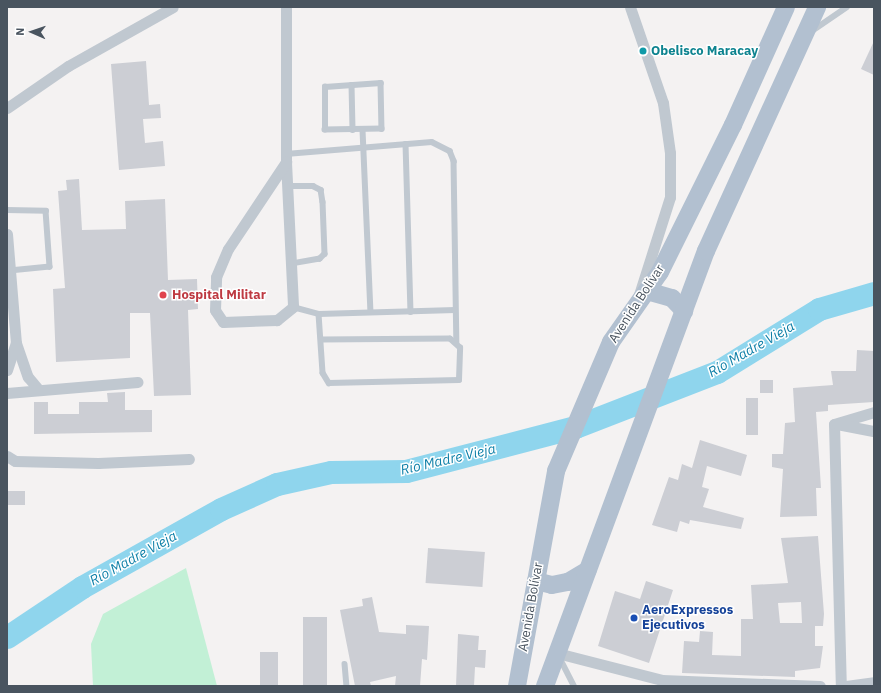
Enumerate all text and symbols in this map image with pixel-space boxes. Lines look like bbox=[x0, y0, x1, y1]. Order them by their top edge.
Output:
north arrow bbox=[12, 12, 52, 52]
text: N bbox=[13, 27, 27, 36]
place label: Obelisco Maracay bbox=[651, 43, 758, 59]
marker: Obelisco Maracay bbox=[638, 46, 648, 56]
street label: Avenida Bolívar bbox=[606, 262, 668, 346]
place label: Hospital Militar bbox=[172, 287, 266, 303]
marker: Hospital Militar bbox=[157, 289, 169, 301]
water label: Río Madre Vieja bbox=[705, 317, 797, 381]
water label: Río Madre Vieja bbox=[399, 440, 497, 478]
water label: Río Madre Vieja bbox=[86, 527, 180, 589]
street label: Avenida Bolívar bbox=[515, 561, 547, 653]
place label: AeroExpressos Ejecutivos bbox=[642, 603, 733, 634]
marker: AeroExpressos Ejecutivos bbox=[629, 613, 639, 623]

